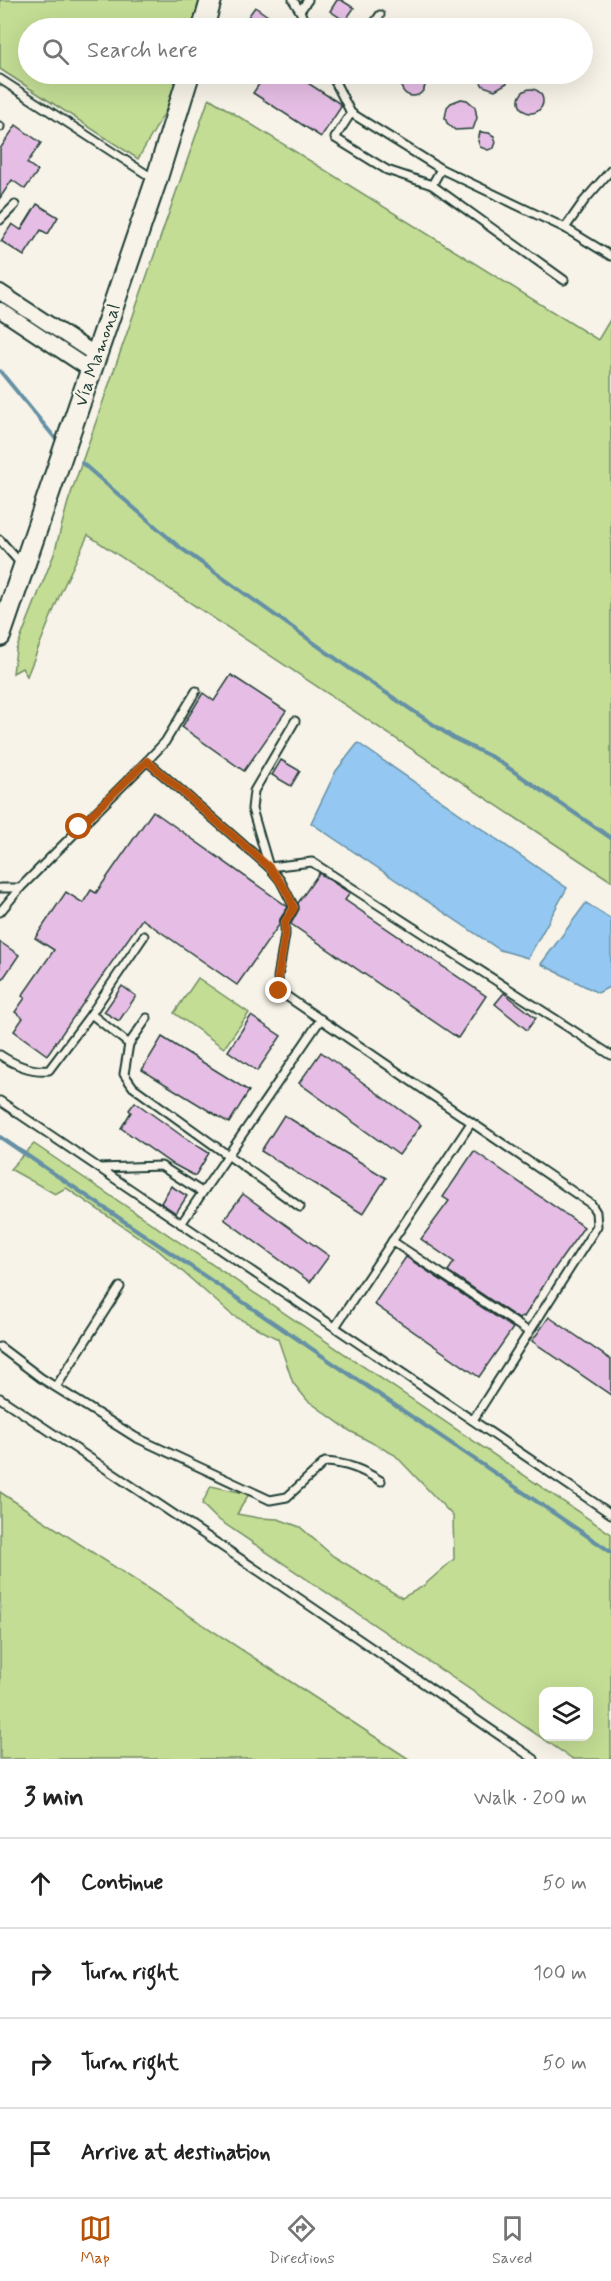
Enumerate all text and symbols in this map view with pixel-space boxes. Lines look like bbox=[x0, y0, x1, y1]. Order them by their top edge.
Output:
search box bbox=[18, 18, 593, 84]
icon: search bbox=[39, 35, 72, 68]
text: Search here bbox=[87, 37, 198, 65]
street label: Vía Mamonal bbox=[69, 301, 127, 410]
route start bbox=[65, 813, 91, 839]
route end bbox=[265, 977, 291, 1003]
map controls bbox=[539, 1687, 593, 1741]
button: layers bbox=[539, 1687, 593, 1741]
text: 3 min bbox=[24, 1781, 84, 1815]
text: Walk · 200 m bbox=[474, 1785, 587, 1812]
icon: ahead bbox=[24, 1867, 57, 1900]
text: Continue bbox=[81, 1869, 163, 1897]
text: 50 m bbox=[542, 1870, 587, 1897]
icon: right bbox=[24, 1957, 57, 1990]
text: Turn right bbox=[81, 1959, 179, 1987]
text: 100 m bbox=[533, 1960, 587, 1987]
icon: right bbox=[24, 2047, 57, 2080]
text: Turn right bbox=[81, 2049, 179, 2077]
text: 50 m bbox=[542, 2050, 587, 2077]
icon: arrive bbox=[24, 2137, 57, 2170]
text: Arrive at destination bbox=[81, 2139, 271, 2167]
tab: Map bbox=[79, 2212, 112, 2269]
tab: Directions bbox=[269, 2212, 335, 2269]
tab: Saved bbox=[492, 2212, 532, 2269]

